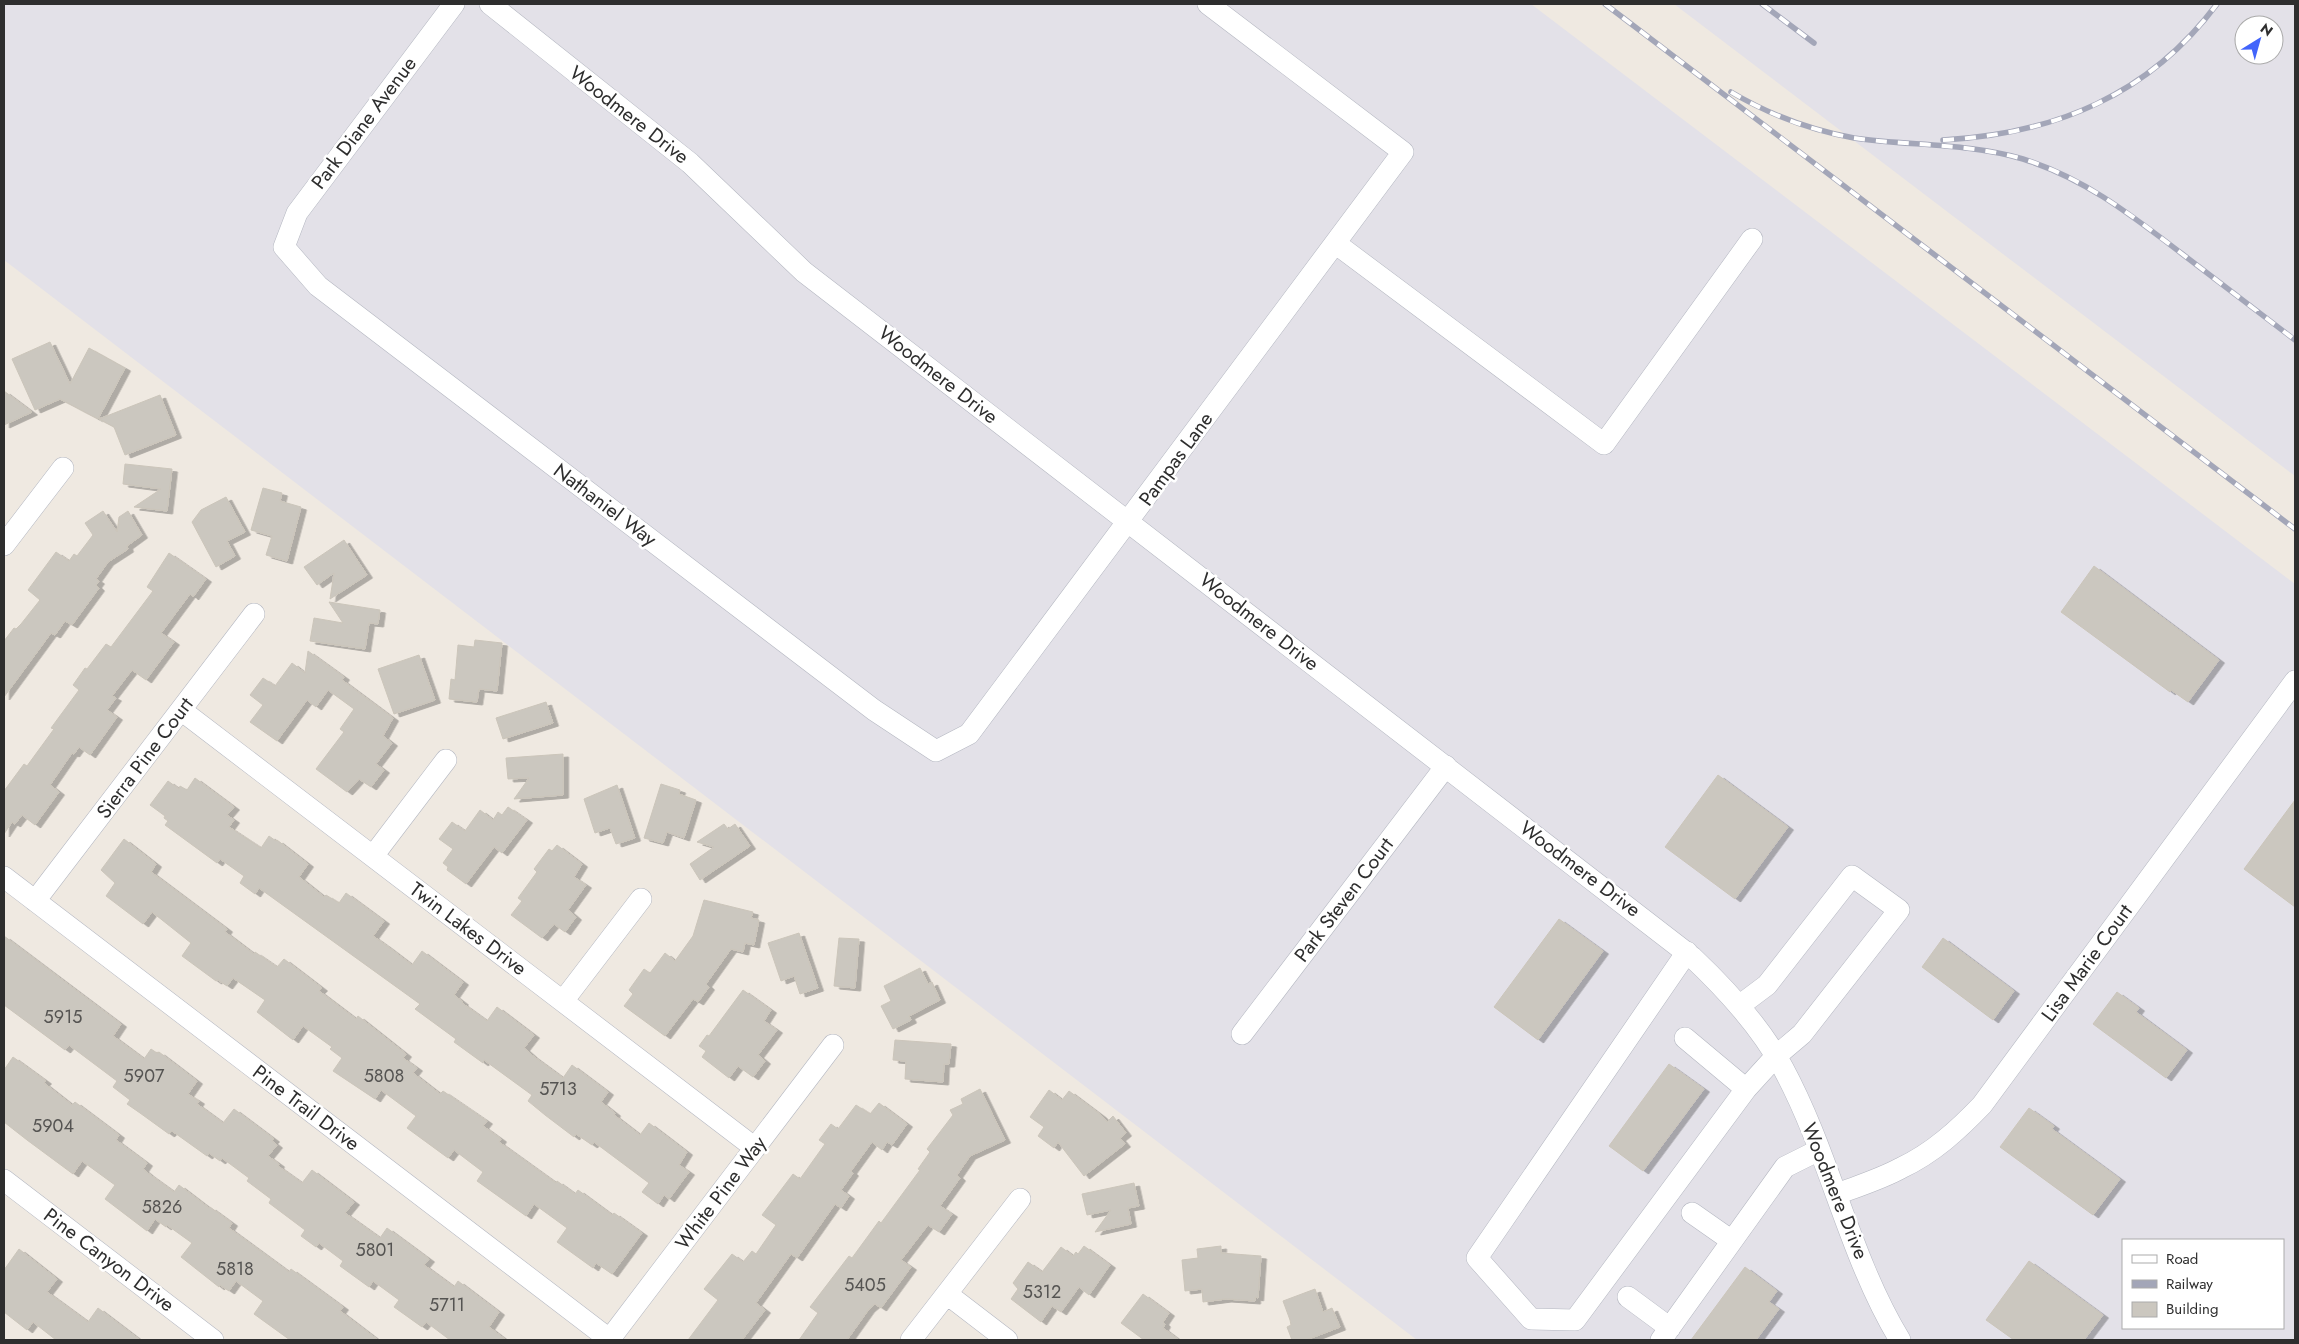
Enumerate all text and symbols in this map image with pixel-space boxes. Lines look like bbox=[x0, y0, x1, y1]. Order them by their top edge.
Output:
north arrow bbox=[2234, 15, 2284, 65]
text: N bbox=[2256, 18, 2277, 41]
street label: Park Diane Avenue bbox=[305, 51, 423, 195]
street label: Woodmere Drive bbox=[563, 59, 695, 171]
street label: Woodmere Drive bbox=[872, 319, 1004, 431]
street label: Pampas Lane bbox=[1132, 406, 1220, 512]
street label: Nathaniel Way bbox=[547, 456, 663, 554]
street label: Woodmere Drive bbox=[1193, 566, 1325, 678]
street label: Sierra Pine Court bbox=[90, 691, 200, 825]
street label: Woodmere Drive bbox=[1514, 814, 1646, 924]
street label: Park Steven Court bbox=[1287, 831, 1401, 968]
street label: Twin Lakes Drive bbox=[403, 875, 533, 983]
street label: Lisa Marie Court bbox=[2034, 898, 2140, 1028]
house number: 5915 bbox=[44, 1004, 82, 1030]
street label: Pine Trail Drive bbox=[246, 1058, 366, 1158]
house number: 5907 bbox=[124, 1063, 165, 1089]
house number: 5808 bbox=[364, 1063, 404, 1089]
house number: 5713 bbox=[539, 1076, 577, 1102]
house number: 5904 bbox=[32, 1113, 74, 1139]
street label: Woodmere Drive bbox=[1794, 1118, 1876, 1264]
street label: White Pine Way bbox=[669, 1130, 774, 1256]
house number: 5826 bbox=[142, 1194, 182, 1220]
street label: Pine Canyon Drive bbox=[38, 1201, 180, 1319]
house number: 5801 bbox=[356, 1237, 394, 1263]
legend bbox=[2122, 1239, 2284, 1329]
text: Road bbox=[2166, 1248, 2198, 1270]
house number: 5818 bbox=[216, 1256, 254, 1282]
house number: 5405 bbox=[844, 1272, 886, 1298]
text: Railway bbox=[2166, 1273, 2213, 1295]
house number: 5312 bbox=[1023, 1279, 1061, 1305]
house number: 5711 bbox=[429, 1292, 465, 1318]
text: Building bbox=[2166, 1298, 2218, 1320]

